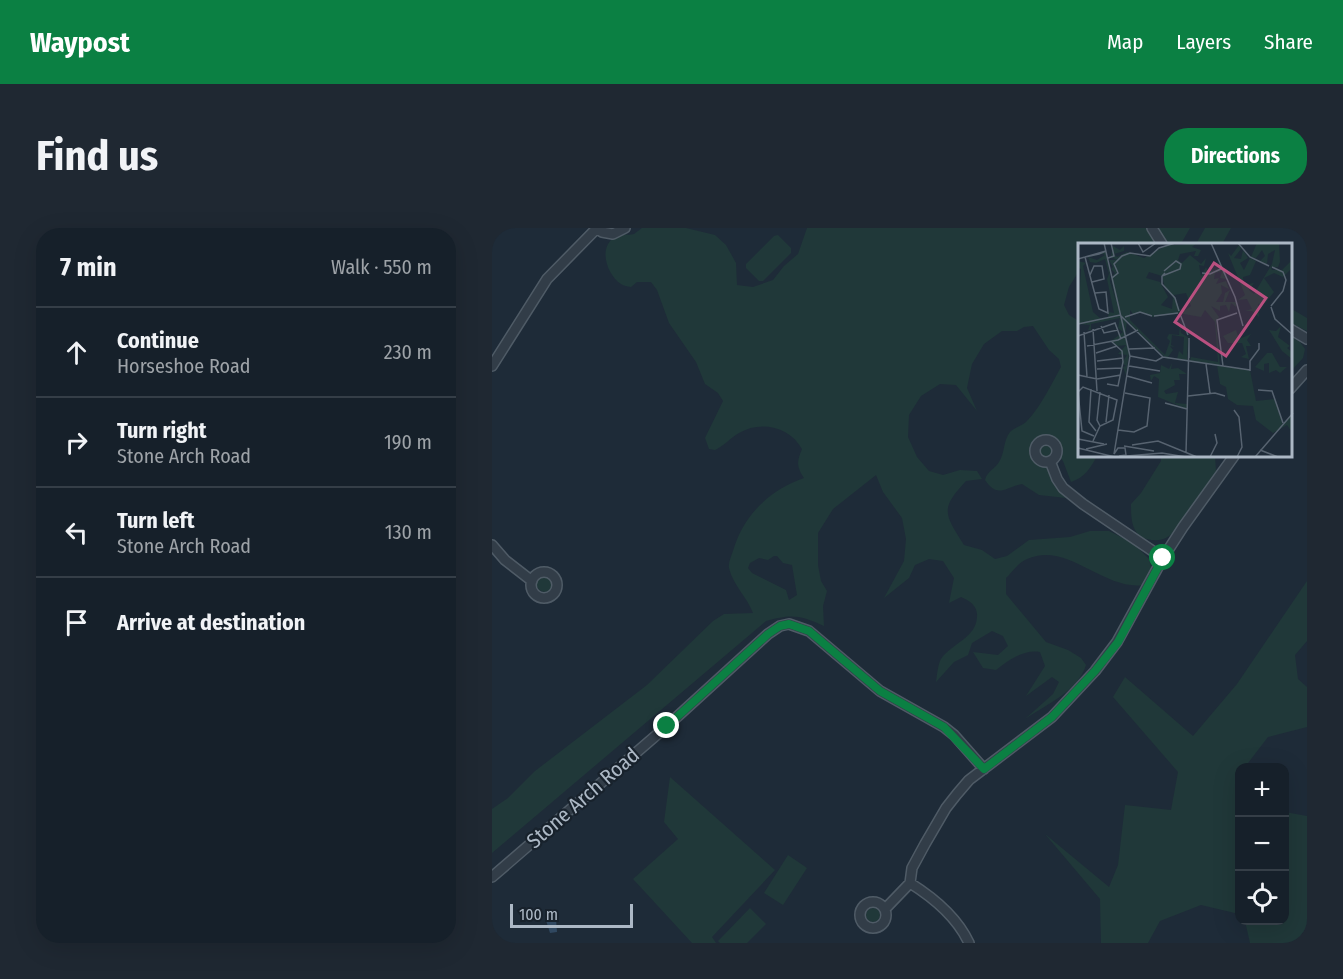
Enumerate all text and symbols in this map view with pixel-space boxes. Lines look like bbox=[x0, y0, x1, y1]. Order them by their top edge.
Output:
text: Waypost bbox=[30, 26, 130, 59]
text: Map bbox=[1107, 29, 1143, 55]
text: Layers bbox=[1176, 29, 1231, 55]
text: Share bbox=[1264, 29, 1313, 55]
button: Directions bbox=[1164, 128, 1307, 184]
text: Find us bbox=[36, 131, 158, 181]
inset map bbox=[1078, 243, 1292, 458]
text: 7 min bbox=[60, 252, 117, 283]
text: Walk · 550 m bbox=[331, 255, 432, 279]
text: Continue bbox=[117, 327, 199, 354]
icon: ahead bbox=[60, 336, 93, 369]
text: 230 m bbox=[384, 340, 432, 364]
text: Horseshoe Road bbox=[117, 354, 250, 378]
text: Turn right bbox=[117, 417, 206, 444]
icon: right bbox=[60, 426, 93, 459]
text: 190 m bbox=[384, 430, 432, 454]
text: Stone Arch Road bbox=[117, 444, 251, 468]
text: Turn left bbox=[117, 507, 195, 534]
icon: left bbox=[60, 516, 93, 549]
text: 130 m bbox=[385, 520, 432, 544]
text: Stone Arch Road bbox=[117, 534, 251, 558]
route start bbox=[1149, 544, 1175, 570]
icon: arrive bbox=[60, 606, 93, 639]
text: Arrive at destination bbox=[117, 609, 305, 636]
route end bbox=[653, 712, 679, 738]
street label: Stone Arch Road bbox=[521, 742, 645, 854]
map controls bbox=[1235, 763, 1289, 925]
button: + bbox=[1235, 763, 1289, 817]
button: − bbox=[1235, 817, 1289, 871]
button: locate bbox=[1235, 871, 1289, 925]
scale bar bbox=[510, 901, 633, 928]
text: 100 m bbox=[519, 905, 558, 924]

